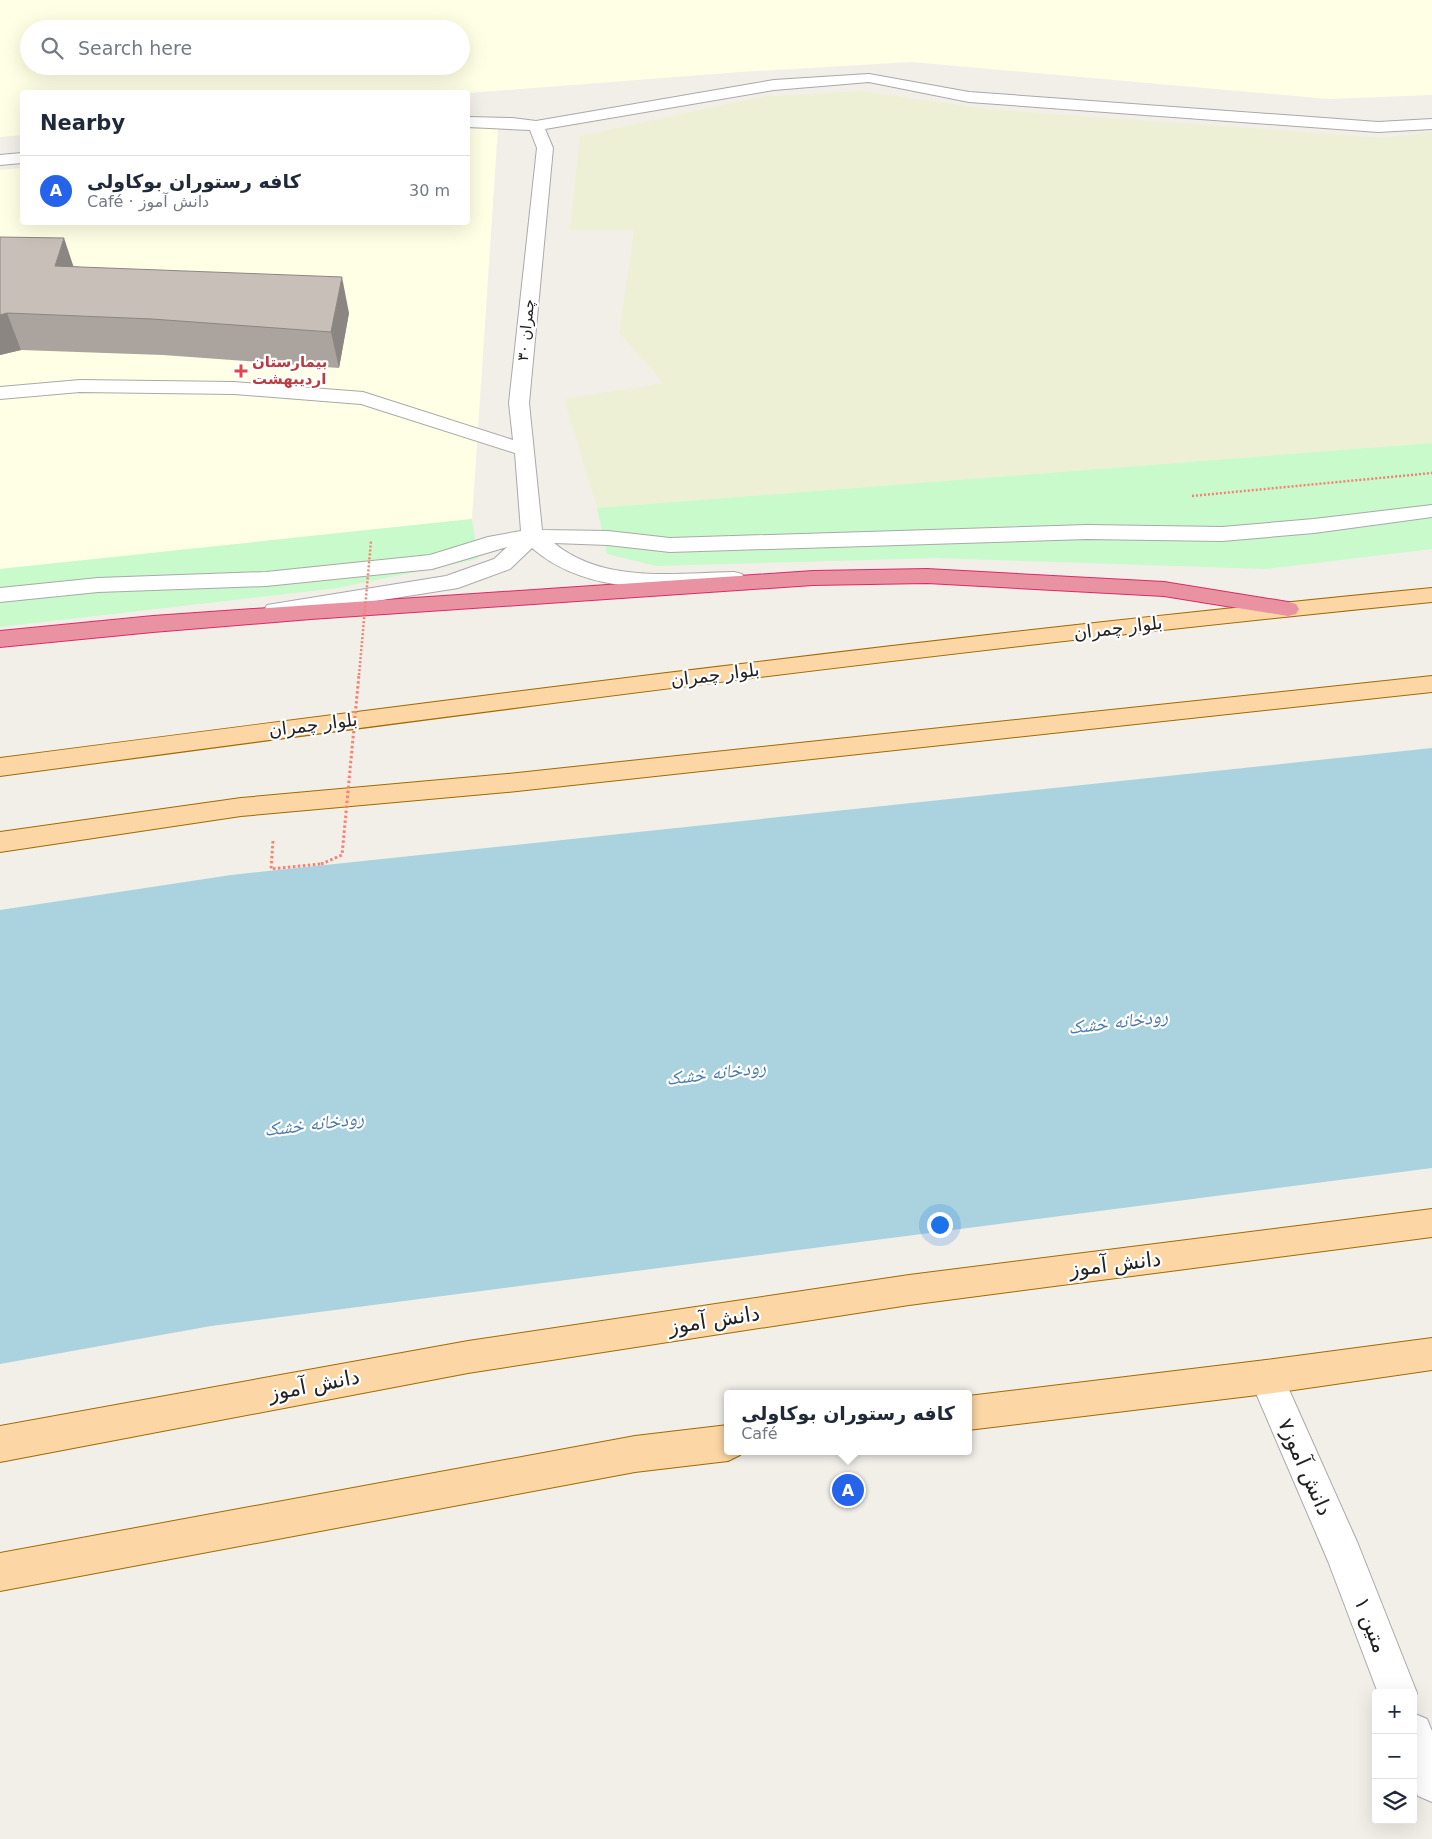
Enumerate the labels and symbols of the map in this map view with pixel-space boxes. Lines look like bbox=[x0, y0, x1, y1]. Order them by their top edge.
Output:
street label: ۳۰ چمران bbox=[514, 298, 538, 362]
place label: بیمارستان اردیبهشت bbox=[252, 353, 327, 388]
marker: بیمارستان اردیبهشت bbox=[234, 364, 248, 378]
street label: بلوار چمران bbox=[1072, 612, 1164, 644]
street label: بلوار چمران bbox=[669, 659, 761, 691]
street label: بلوار چمران bbox=[267, 709, 359, 741]
water label: رودخانه خشک bbox=[1067, 1004, 1169, 1038]
water label: رودخانه خشک bbox=[665, 1055, 767, 1089]
water label: رودخانه خشک bbox=[263, 1106, 365, 1140]
your location bbox=[927, 1212, 953, 1238]
street label: دانش آموز bbox=[1066, 1245, 1162, 1282]
street label: دانش آموز bbox=[665, 1300, 762, 1339]
street label: دانش آموز bbox=[265, 1363, 362, 1406]
street label: دانش آموز۷ bbox=[1273, 1414, 1338, 1519]
pin: A bbox=[832, 1471, 864, 1509]
street label: متین ۱ bbox=[1349, 1594, 1393, 1656]

